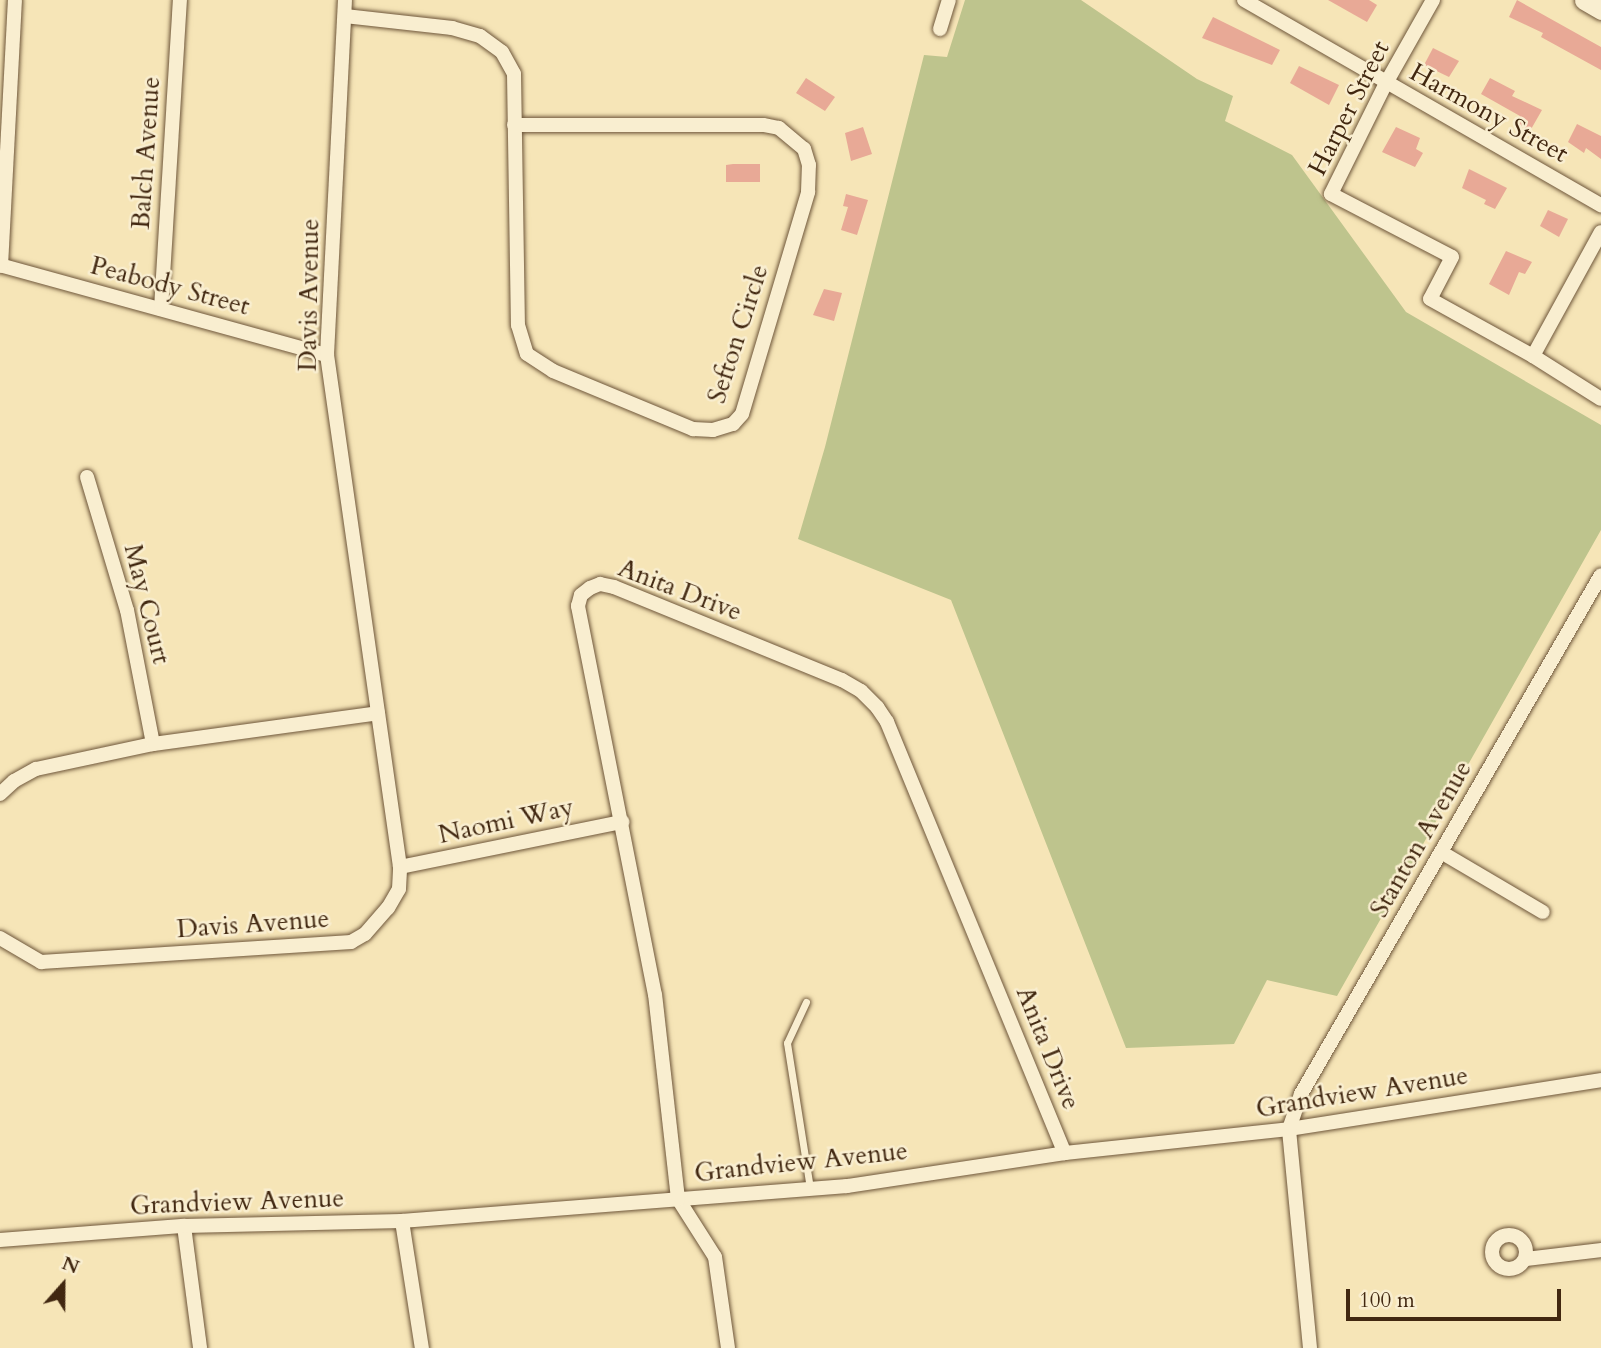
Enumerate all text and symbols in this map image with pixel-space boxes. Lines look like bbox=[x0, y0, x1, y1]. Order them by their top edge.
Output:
street label: Harper Street bbox=[1302, 35, 1396, 181]
street label: Harmony Street bbox=[1404, 57, 1574, 169]
street label: Balch Avenue bbox=[125, 76, 167, 230]
street label: Davis Avenue bbox=[292, 218, 326, 372]
street label: Peabody Street bbox=[87, 250, 253, 322]
street label: Sefton Circle bbox=[701, 261, 775, 407]
street label: May Court bbox=[117, 541, 177, 667]
street label: Anita Drive bbox=[614, 552, 746, 628]
street label: Stanton Avenue bbox=[1364, 755, 1478, 923]
street label: Naomi Way bbox=[436, 791, 576, 851]
street label: Davis Avenue bbox=[176, 903, 330, 945]
street label: Anita Drive bbox=[1009, 982, 1087, 1114]
street label: Grandview Avenue bbox=[1254, 1060, 1470, 1124]
street label: Grandview Avenue bbox=[693, 1135, 909, 1189]
street label: Grandview Avenue bbox=[129, 1183, 345, 1221]
north arrow bbox=[28, 1250, 98, 1320]
text: N bbox=[58, 1250, 83, 1280]
scale bar bbox=[1349, 1274, 1564, 1318]
text: 100 m bbox=[1359, 1286, 1415, 1315]

